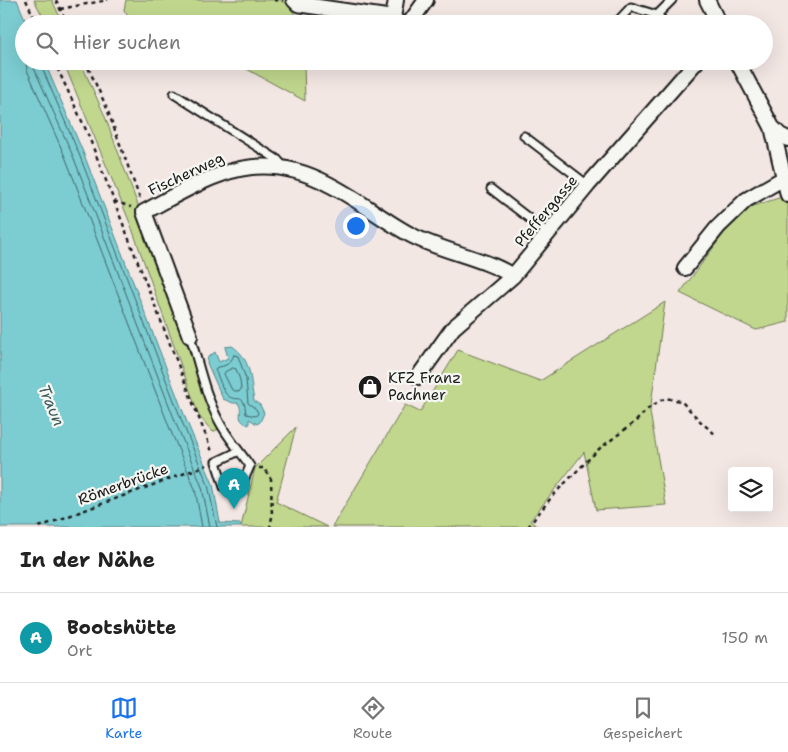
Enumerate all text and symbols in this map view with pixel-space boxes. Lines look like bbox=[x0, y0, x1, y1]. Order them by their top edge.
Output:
search box bbox=[15, 15, 773, 70]
icon: search bbox=[33, 29, 61, 57]
text: Hier suchen bbox=[73, 30, 181, 55]
street label: Fischerweg bbox=[145, 148, 227, 200]
street label: Pfeffergasse bbox=[510, 171, 582, 251]
your location bbox=[343, 213, 369, 239]
place label: KFZ Franz Pachner bbox=[388, 368, 461, 405]
shop icon: KFZ Franz Pachner bbox=[357, 374, 383, 400]
water label: Traun bbox=[33, 381, 70, 429]
street label: Römerbrücke bbox=[75, 458, 171, 510]
map controls bbox=[728, 467, 773, 512]
button: layers bbox=[728, 467, 773, 512]
pin: A bbox=[218, 468, 250, 509]
text: In der Nähe bbox=[20, 546, 155, 574]
text: Bootshütte bbox=[67, 615, 177, 640]
text: A bbox=[30, 627, 42, 648]
text: 150 m bbox=[721, 627, 768, 648]
text: Ort bbox=[67, 640, 93, 661]
tab: Karte bbox=[105, 694, 142, 742]
tab: Route bbox=[353, 694, 392, 742]
tab: Gespeichert bbox=[603, 694, 683, 742]

